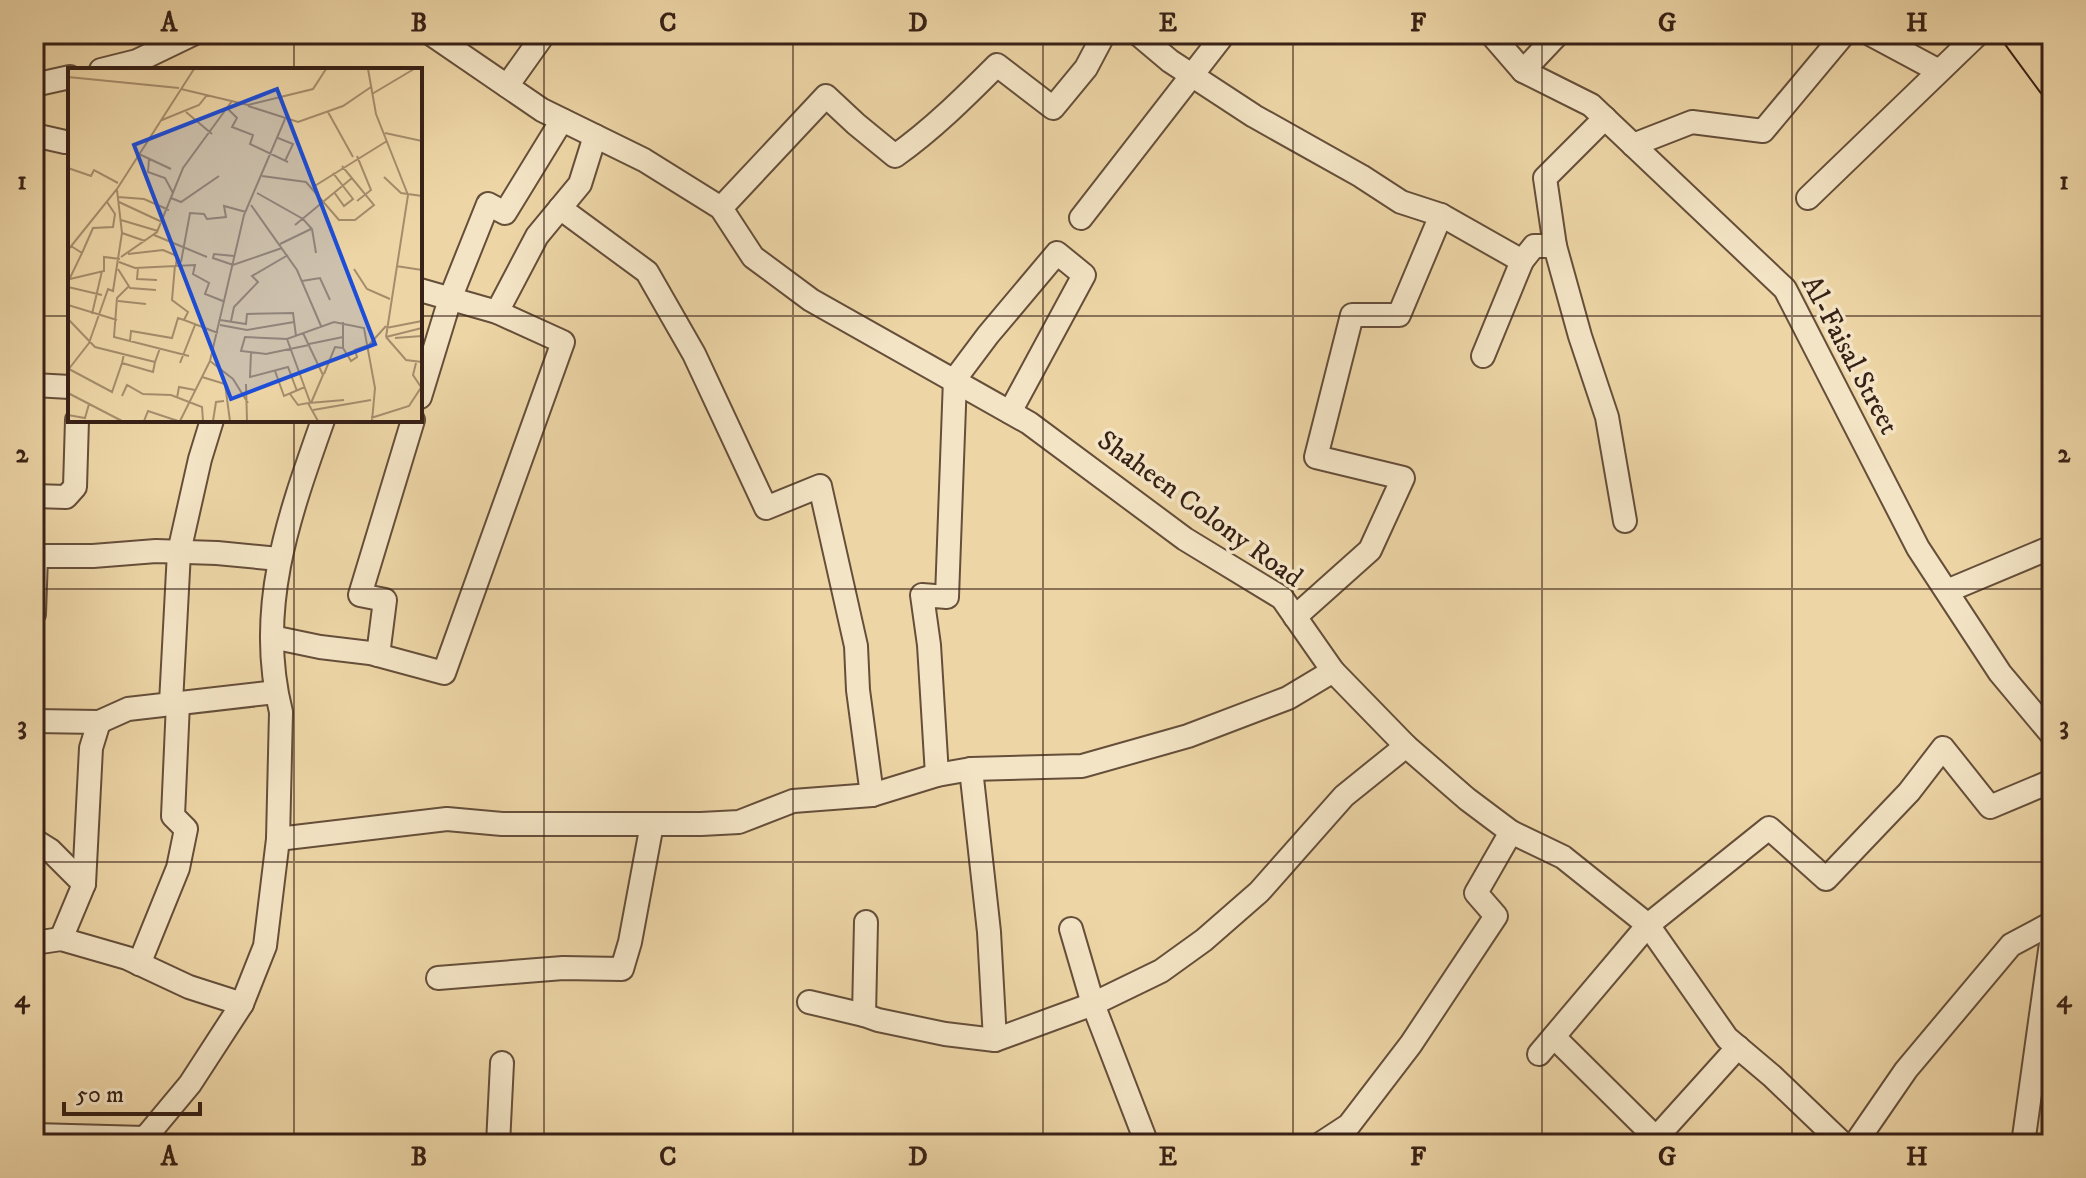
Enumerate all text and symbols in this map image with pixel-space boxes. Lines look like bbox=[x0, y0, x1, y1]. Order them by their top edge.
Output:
text: A bbox=[160, 7, 179, 40]
text: B bbox=[411, 7, 427, 40]
text: C bbox=[659, 7, 677, 40]
text: D bbox=[908, 7, 928, 40]
text: E bbox=[1159, 7, 1177, 40]
text: F bbox=[1410, 7, 1427, 40]
text: G bbox=[1658, 7, 1676, 40]
text: H bbox=[1906, 7, 1928, 40]
inset map bbox=[68, 68, 422, 422]
text: 1 bbox=[17, 165, 27, 198]
text: 1 bbox=[2059, 165, 2069, 198]
street label: Al-Faisal Street bbox=[1793, 270, 1907, 440]
street label: Shaheen Colony Road bbox=[1090, 423, 1310, 595]
text: 2 bbox=[16, 438, 30, 471]
text: 2 bbox=[2058, 438, 2072, 471]
text: 3 bbox=[17, 710, 27, 743]
text: 3 bbox=[2059, 710, 2069, 743]
text: 4 bbox=[15, 983, 31, 1016]
text: 4 bbox=[2057, 983, 2073, 1016]
scale bar bbox=[64, 1066, 200, 1116]
text: 50 m bbox=[76, 1080, 124, 1110]
text: A bbox=[160, 1141, 179, 1174]
text: B bbox=[411, 1141, 427, 1174]
text: C bbox=[659, 1141, 677, 1174]
text: D bbox=[908, 1141, 928, 1174]
text: E bbox=[1159, 1141, 1177, 1174]
text: F bbox=[1410, 1141, 1427, 1174]
text: G bbox=[1658, 1141, 1676, 1174]
text: H bbox=[1906, 1141, 1928, 1174]

